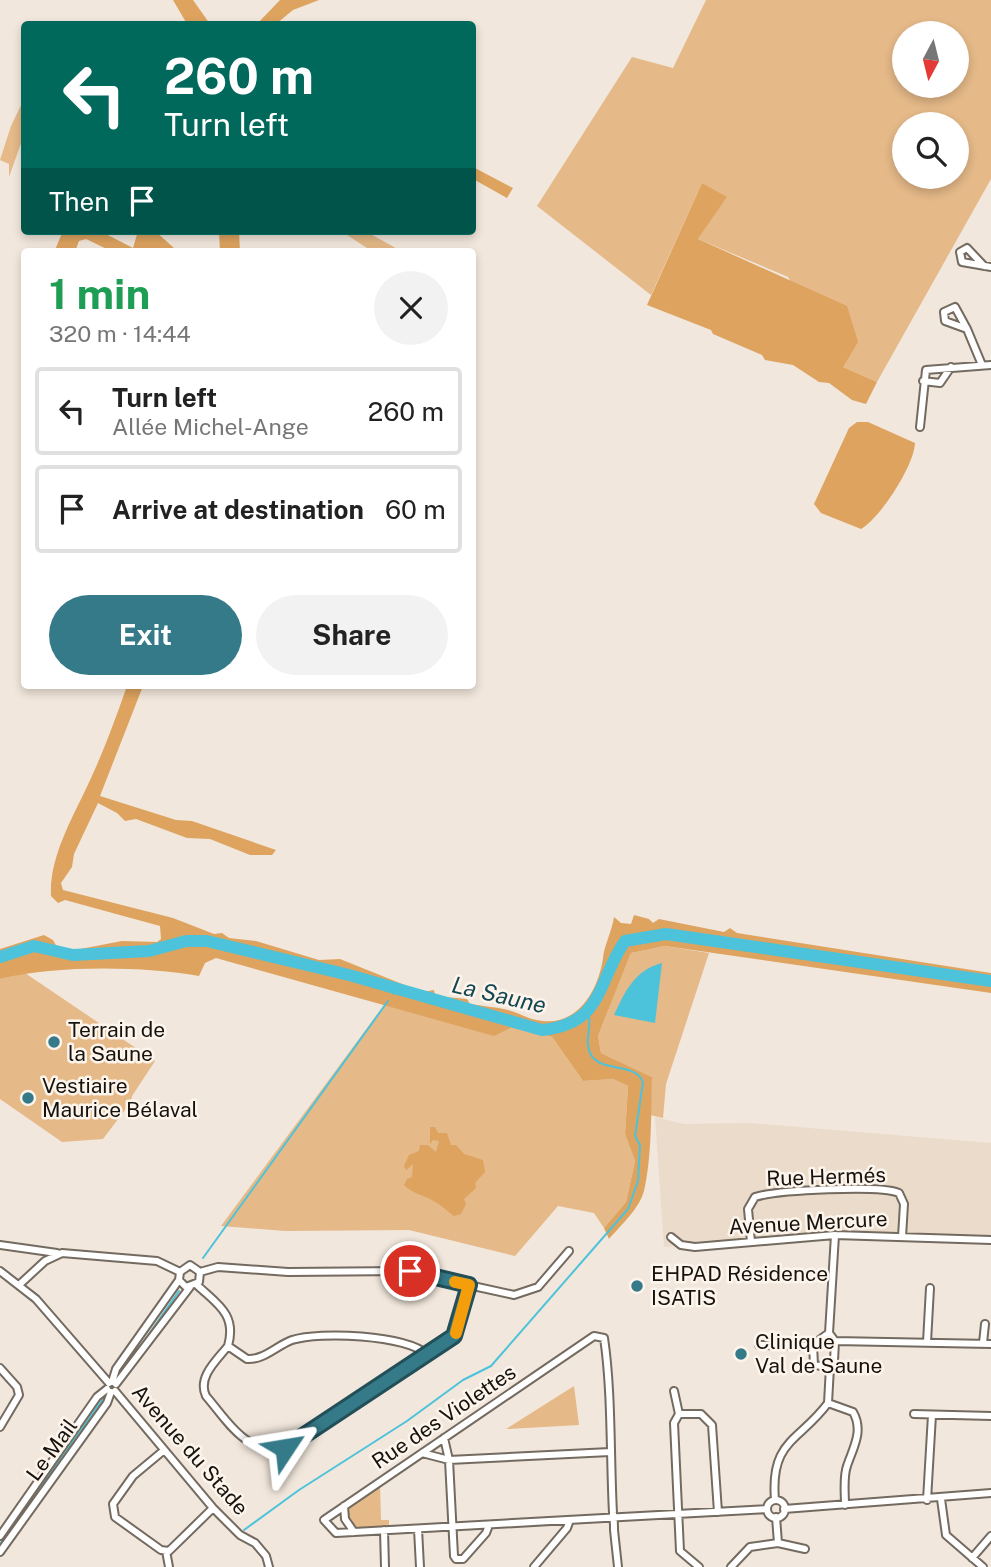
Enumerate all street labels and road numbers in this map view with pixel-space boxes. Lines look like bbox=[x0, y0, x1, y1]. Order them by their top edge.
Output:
street label: Rue Hermés bbox=[766, 1162, 886, 1191]
street label: Avenue Mercure bbox=[728, 1206, 888, 1239]
street label: Rue des Violettes bbox=[367, 1359, 520, 1474]
street label: Avenue du Stade bbox=[127, 1379, 254, 1520]
street label: Le Mail bbox=[21, 1414, 82, 1486]

